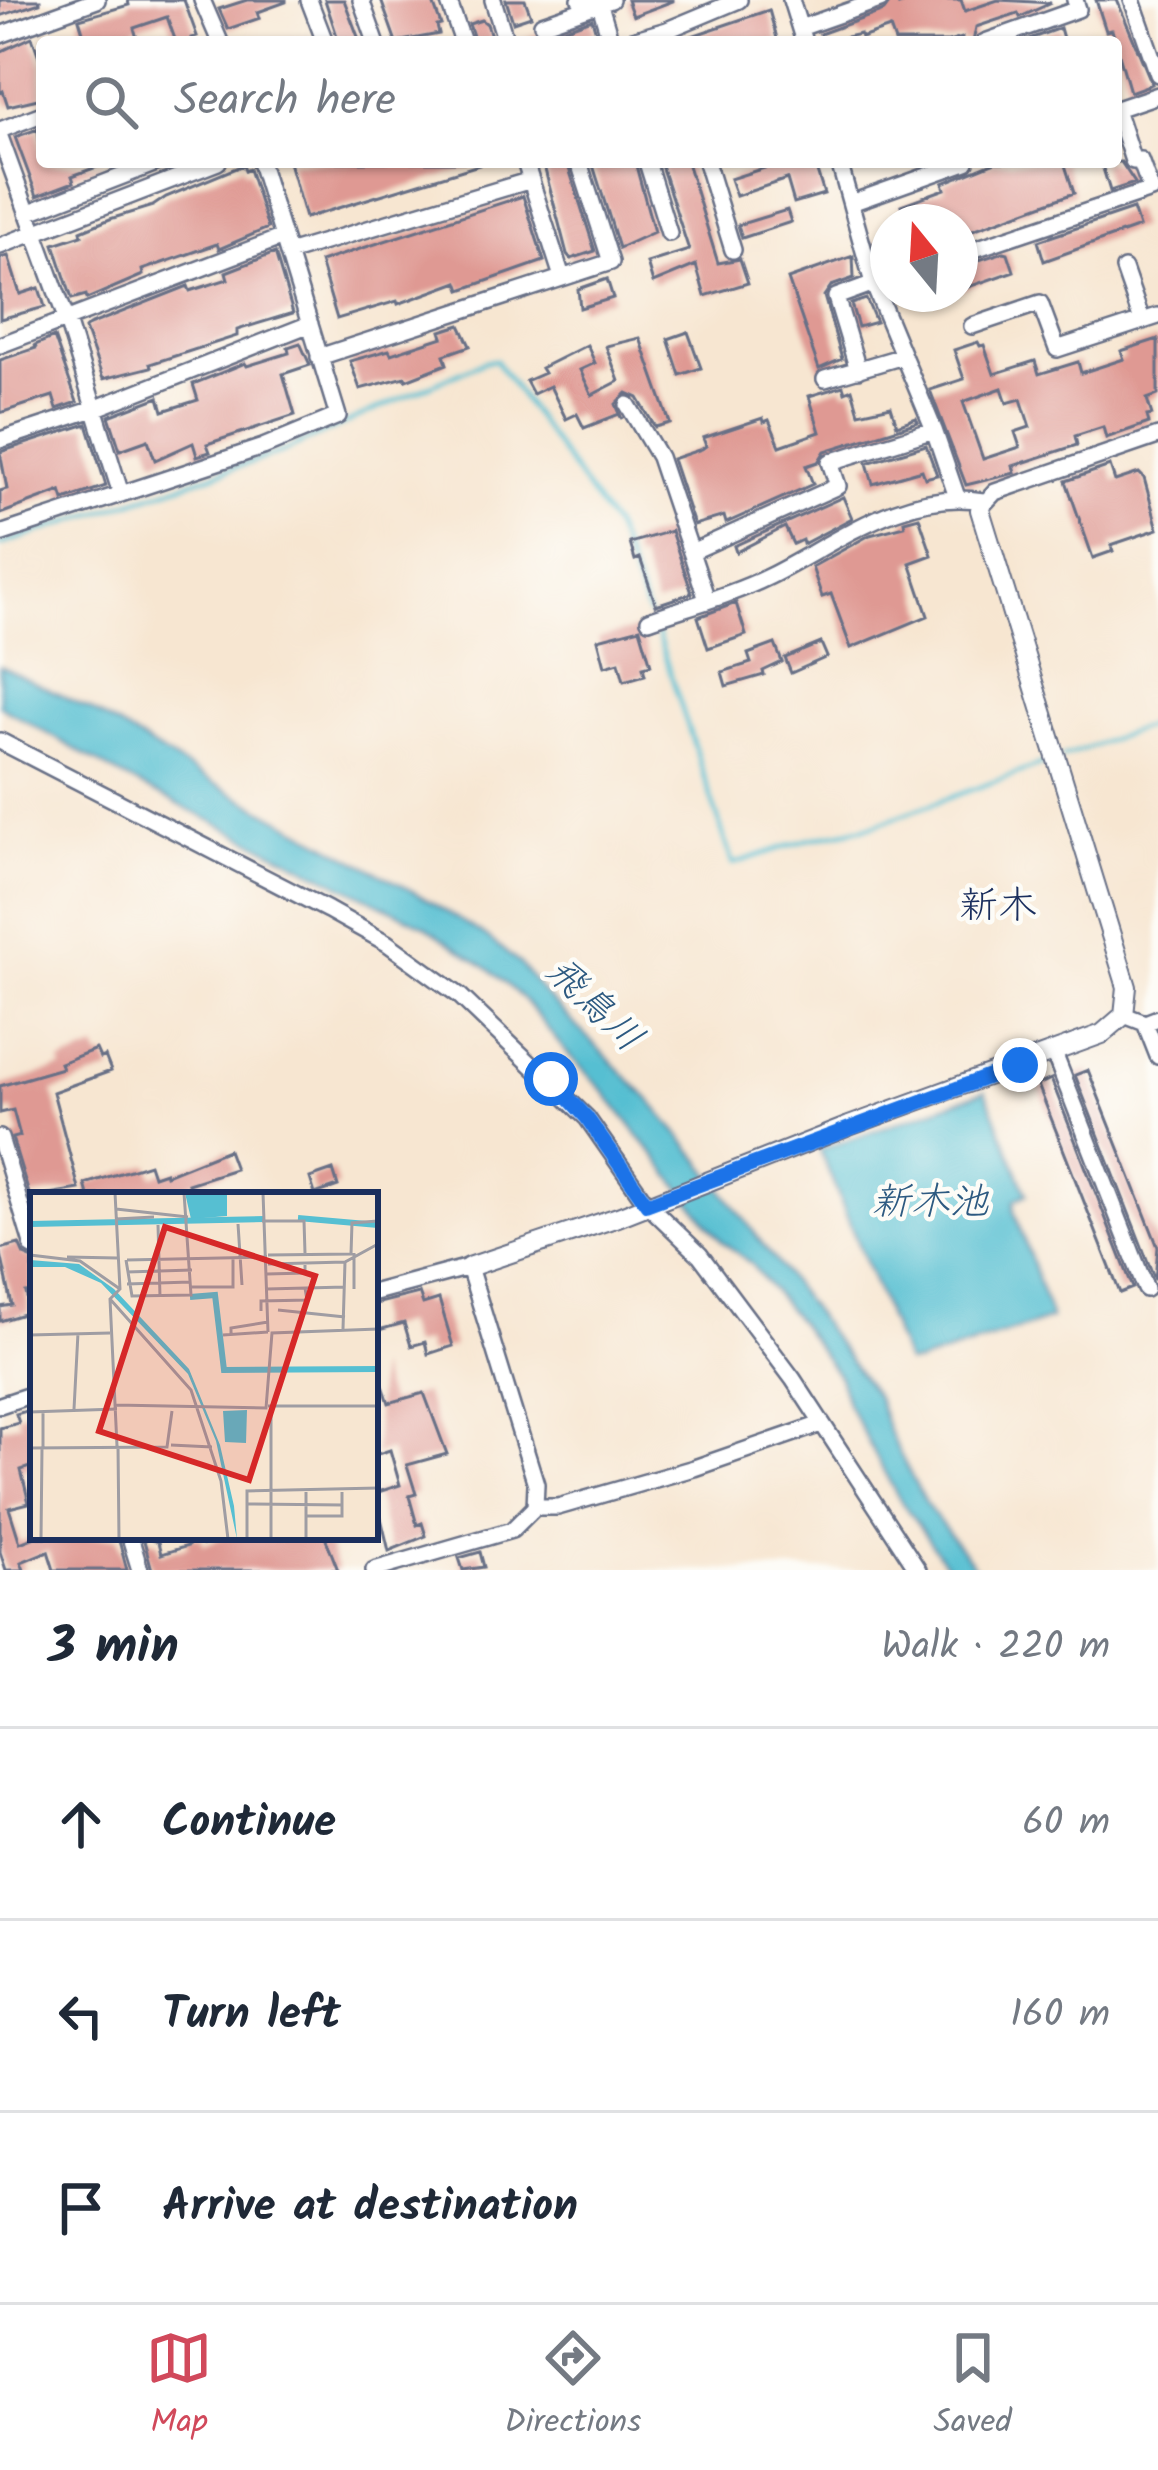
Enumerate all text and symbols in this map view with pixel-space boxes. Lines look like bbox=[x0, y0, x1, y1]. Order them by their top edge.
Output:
search box bbox=[36, 36, 1122, 168]
text: Search here bbox=[174, 66, 396, 138]
icon: search bbox=[78, 69, 144, 135]
north arrow bbox=[870, 204, 978, 312]
district label: 新木 bbox=[959, 877, 1037, 939]
water label: 飛鳥川 bbox=[530, 943, 657, 1069]
route end bbox=[993, 1038, 1047, 1092]
route start bbox=[524, 1052, 578, 1106]
water label: 新木池 bbox=[871, 1173, 989, 1235]
inset map bbox=[30, 1192, 378, 1540]
text: 3 min bbox=[48, 1608, 179, 1689]
text: Walk · 220 m bbox=[881, 1617, 1110, 1679]
text: Continue bbox=[162, 1788, 336, 1860]
icon: ahead bbox=[48, 1791, 114, 1857]
text: 60 m bbox=[1022, 1793, 1110, 1855]
text: Turn left bbox=[162, 1980, 341, 2052]
icon: left bbox=[48, 1983, 114, 2049]
text: 160 m bbox=[1010, 1985, 1110, 2047]
text: Arrive at destination bbox=[162, 2172, 578, 2244]
icon: arrive bbox=[48, 2175, 114, 2241]
tab: Map bbox=[146, 2325, 212, 2450]
tab: Directions bbox=[504, 2325, 641, 2450]
tab: Saved bbox=[934, 2325, 1012, 2450]

